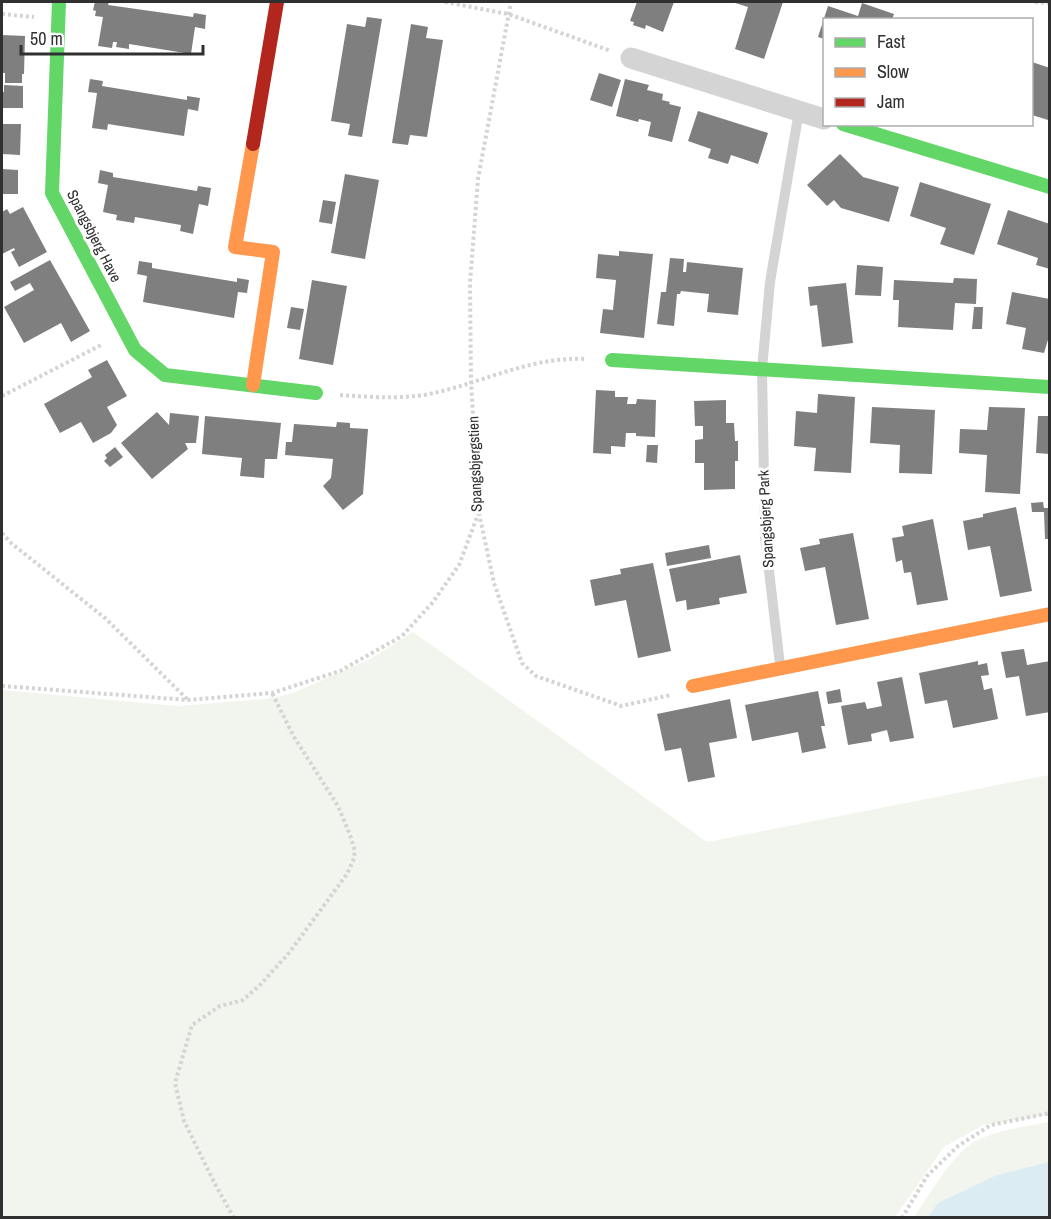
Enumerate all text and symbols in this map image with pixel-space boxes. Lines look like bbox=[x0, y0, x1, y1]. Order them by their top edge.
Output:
scale bar bbox=[21, 18, 202, 56]
legend bbox=[823, 18, 1033, 126]
text: 50 m bbox=[30, 26, 63, 51]
text: Fast bbox=[877, 29, 905, 54]
text: Slow bbox=[877, 59, 909, 84]
text: Jam bbox=[877, 89, 905, 114]
street label: Spangsbjerg Have bbox=[62, 186, 127, 286]
street label: Spangsbjergstien bbox=[462, 416, 487, 512]
street label: Spangsbjerg Park bbox=[752, 469, 779, 568]

